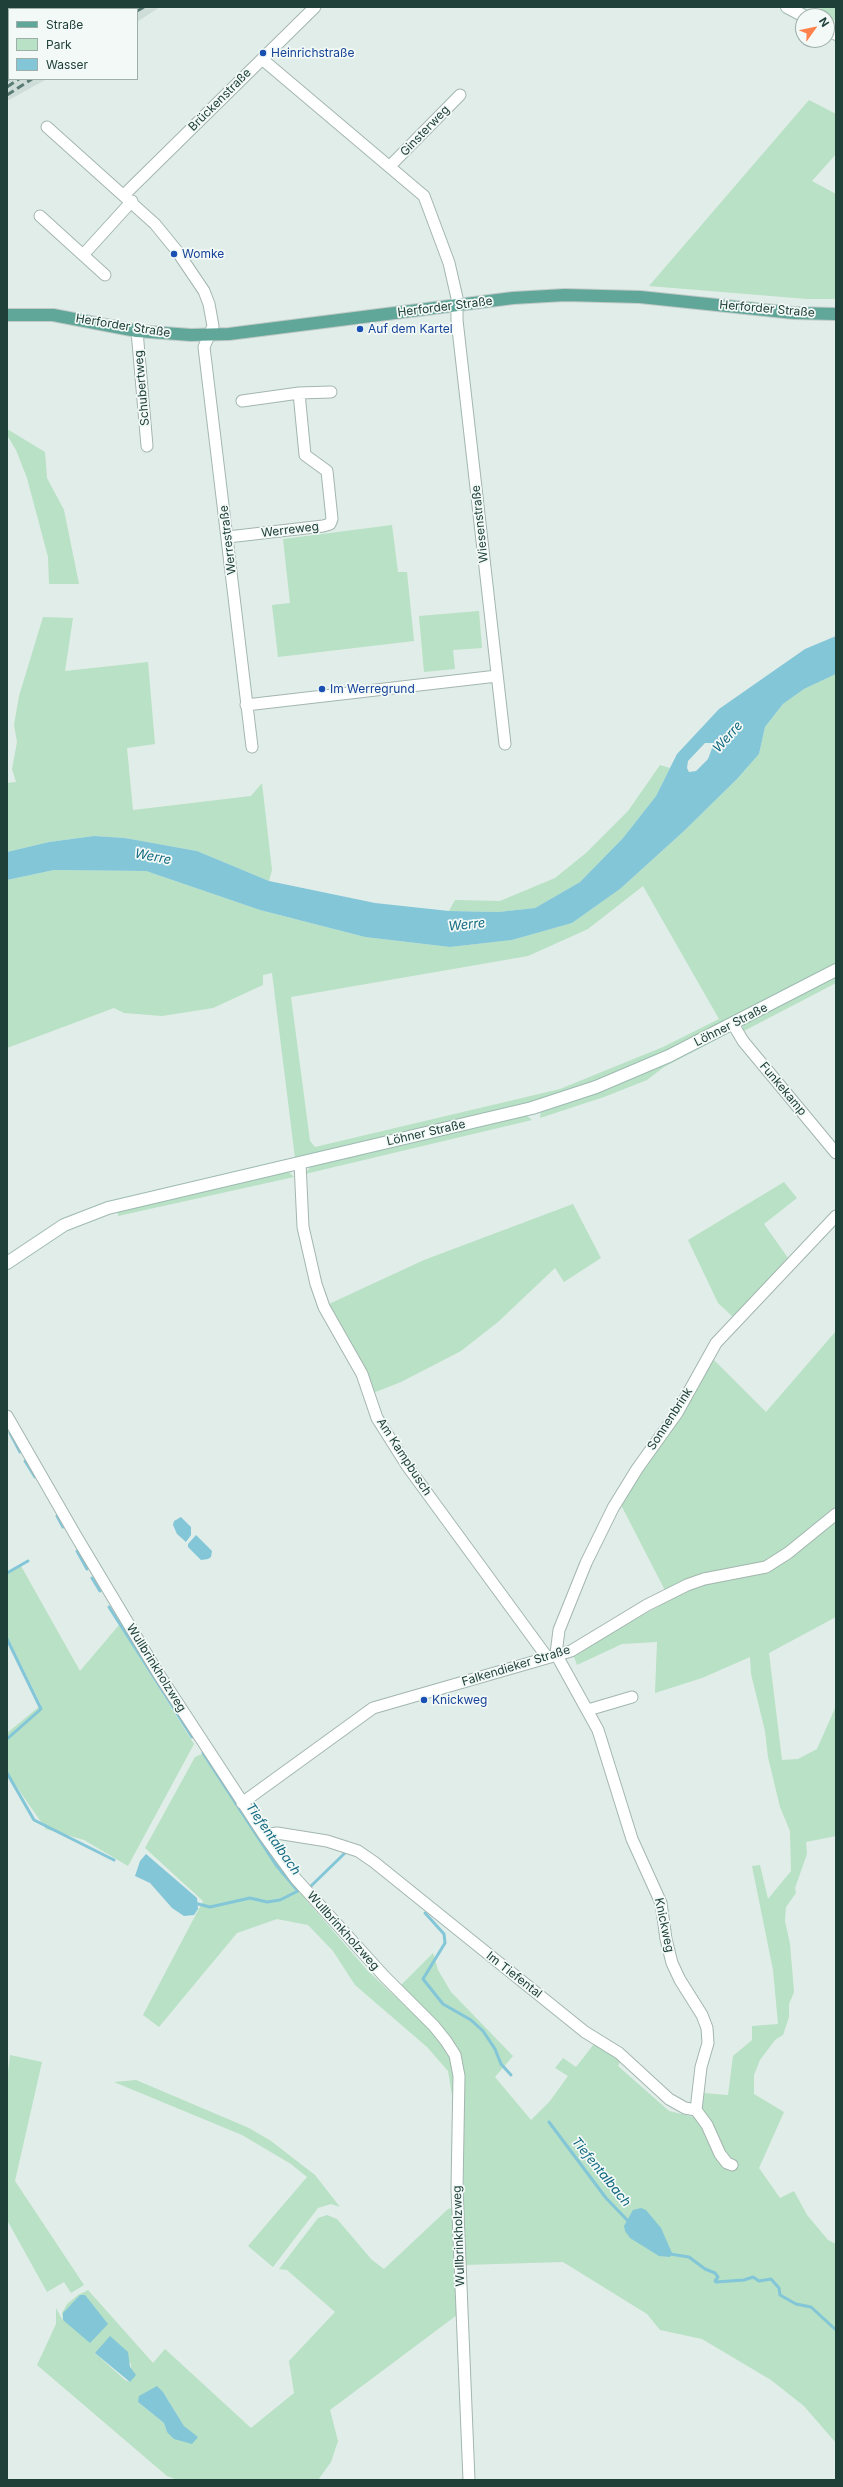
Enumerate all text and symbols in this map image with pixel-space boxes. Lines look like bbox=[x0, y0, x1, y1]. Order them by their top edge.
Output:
legend bbox=[8, 8, 138, 80]
north arrow bbox=[795, 8, 835, 48]
text: N bbox=[816, 15, 832, 29]
text: Straße bbox=[46, 17, 83, 32]
text: Park bbox=[46, 37, 72, 52]
place label: Heinrichstraße bbox=[271, 46, 354, 60]
marker: Heinrichstraße bbox=[258, 48, 268, 58]
text: Wasser bbox=[46, 57, 88, 72]
street label: Brückenstraße bbox=[186, 66, 254, 134]
street label: Ginsterweg bbox=[397, 103, 453, 159]
place label: Womke bbox=[182, 247, 224, 261]
marker: Womke bbox=[169, 249, 179, 259]
street label: Herforder Straße bbox=[397, 294, 493, 320]
street label: Herforder Straße bbox=[719, 298, 815, 320]
street label: Herforder Straße bbox=[75, 311, 171, 341]
place label: Auf dem Kartel bbox=[368, 322, 453, 336]
marker: Auf dem Kartel bbox=[355, 324, 365, 334]
street label: Schubertweg bbox=[132, 350, 152, 426]
street label: Wiesenstraße bbox=[469, 484, 491, 564]
street label: Werrestraße bbox=[217, 504, 239, 576]
street label: Werreweg bbox=[260, 519, 320, 541]
place label: Im Werregrund bbox=[330, 682, 415, 696]
marker: Im Werregrund bbox=[317, 684, 327, 694]
water label: Werre bbox=[710, 718, 746, 756]
water label: Werre bbox=[133, 846, 173, 868]
water label: Werre bbox=[448, 915, 486, 935]
street label: Löhner Straße bbox=[692, 1000, 770, 1050]
street label: Funkekamp bbox=[756, 1059, 810, 1119]
street label: Löhner Straße bbox=[385, 1117, 467, 1149]
street label: Sonnenbrink bbox=[644, 1385, 696, 1453]
street label: Am Kampbusch bbox=[374, 1416, 434, 1498]
street label: Wullbrinkholzweg bbox=[123, 1621, 189, 1715]
street label: Falkendieker Straße bbox=[460, 1643, 572, 1689]
place label: Knickweg bbox=[432, 1693, 487, 1707]
marker: Knickweg bbox=[419, 1695, 429, 1705]
water label: Tiefentalbach bbox=[242, 1800, 304, 1878]
street label: Wullbrinkholzweg bbox=[304, 1889, 382, 1973]
street label: Knickweg bbox=[651, 1896, 677, 1954]
street label: Im Tiefental bbox=[483, 1949, 545, 2001]
water label: Tiefentalbach bbox=[568, 2134, 634, 2210]
street label: Wullbrinkholzweg bbox=[450, 2185, 468, 2287]

